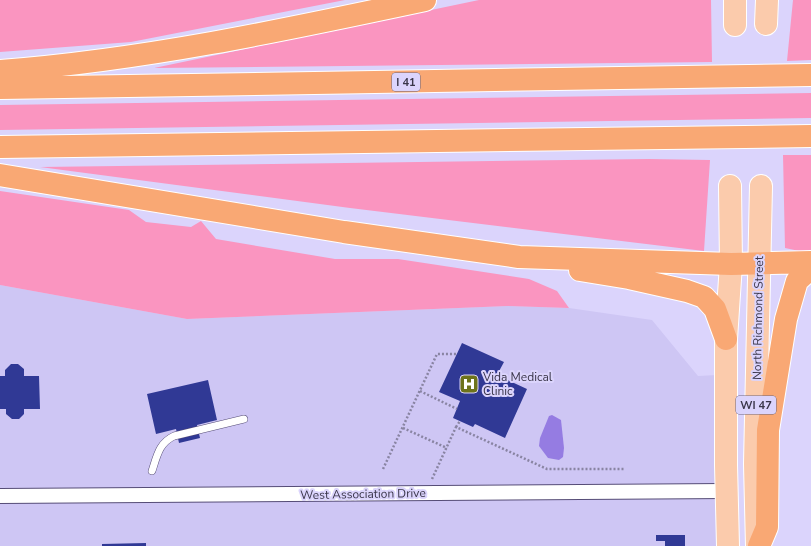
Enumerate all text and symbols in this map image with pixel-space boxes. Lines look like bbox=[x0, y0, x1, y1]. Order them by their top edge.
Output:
road number: I 41 bbox=[392, 73, 420, 91]
street label: North Richmond Street bbox=[749, 255, 767, 380]
place label: Vida Medical Clinic bbox=[482, 369, 553, 399]
hospital icon: Vida Medical Clinic bbox=[458, 373, 480, 395]
road number: WI 47 bbox=[736, 396, 776, 414]
street label: West Association Drive bbox=[300, 485, 426, 503]

